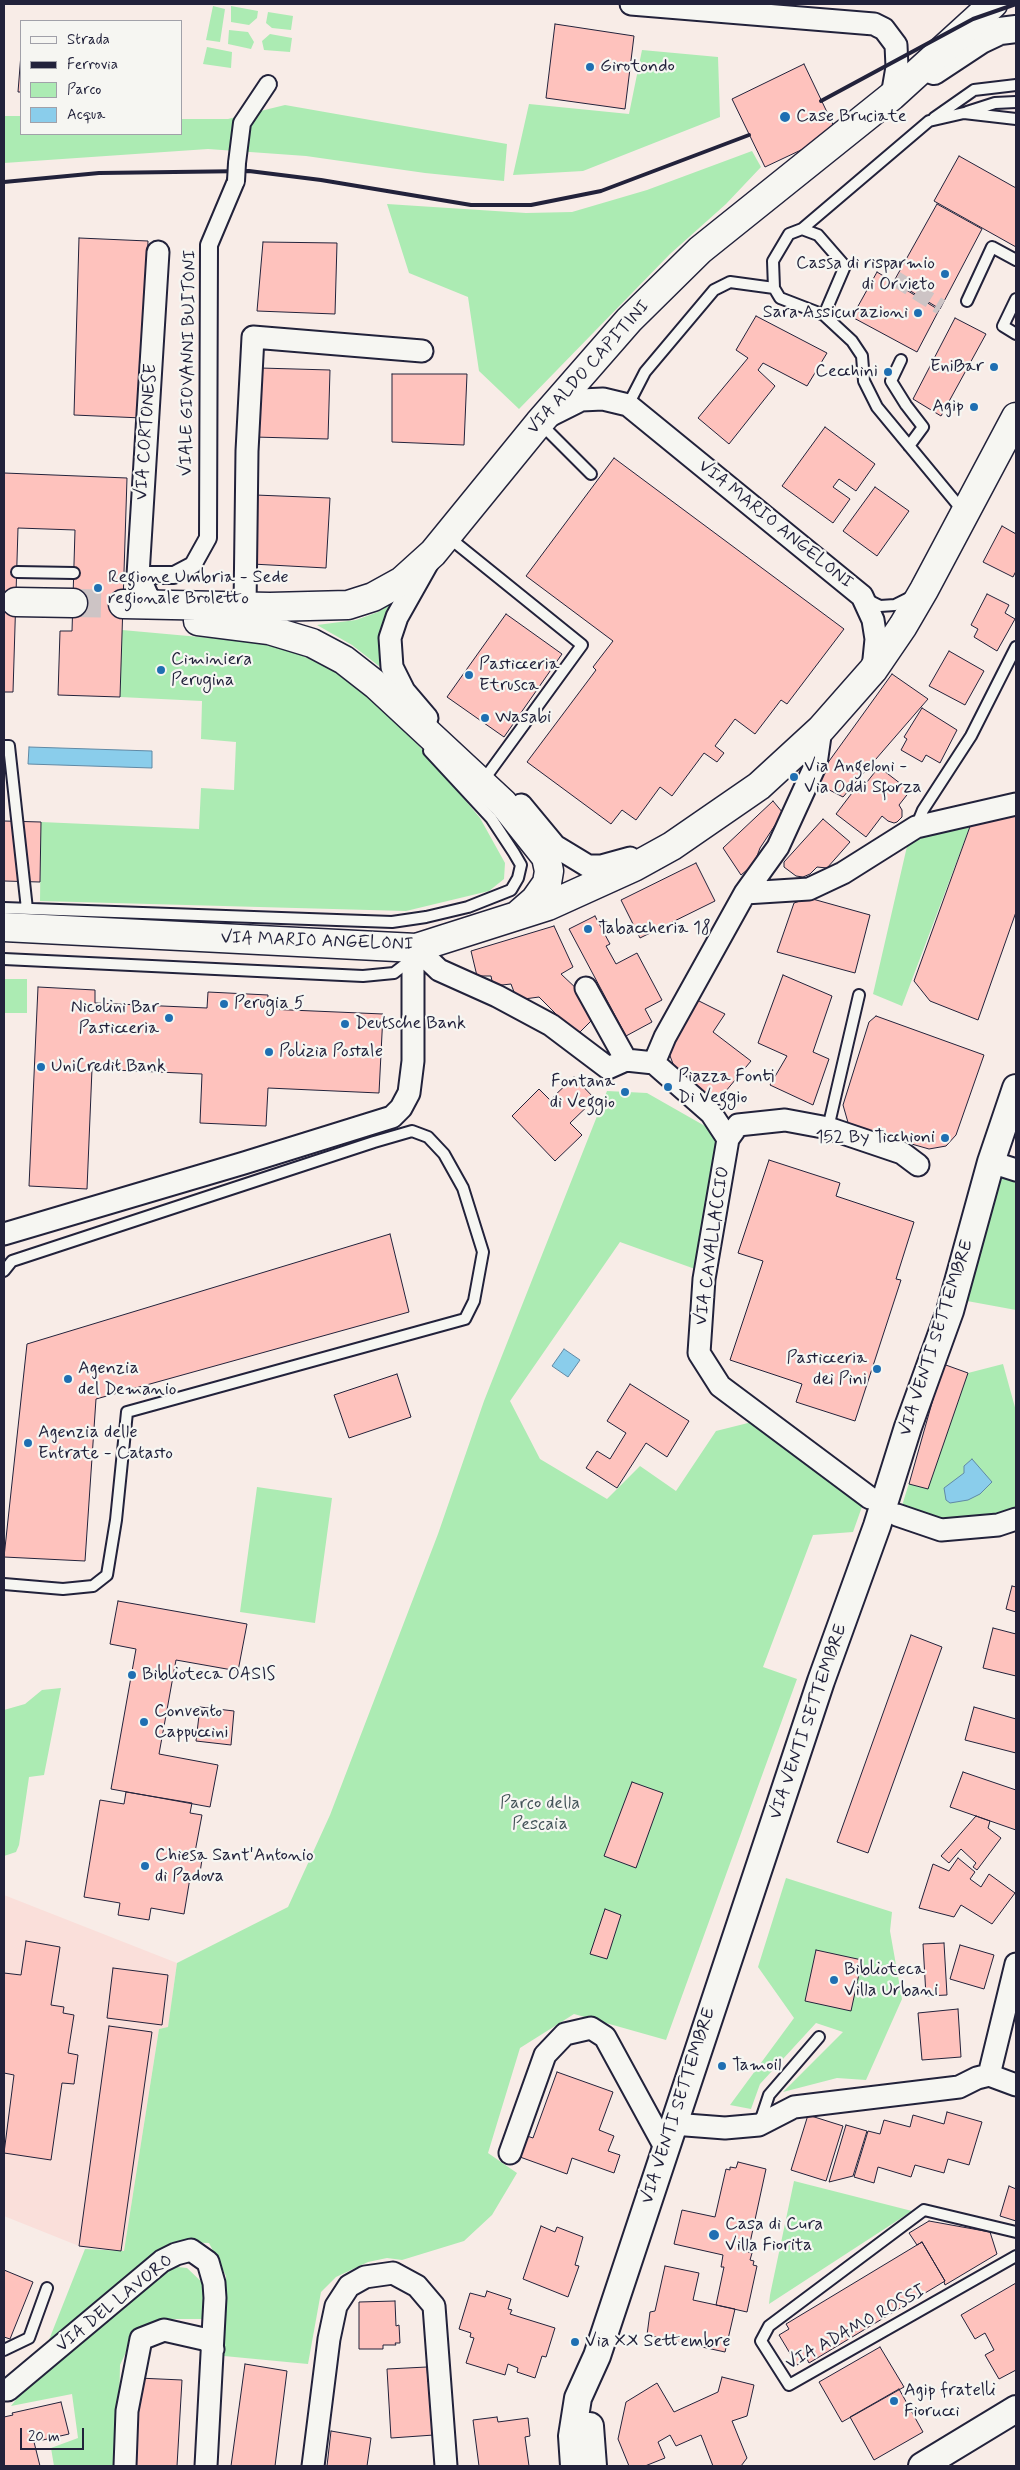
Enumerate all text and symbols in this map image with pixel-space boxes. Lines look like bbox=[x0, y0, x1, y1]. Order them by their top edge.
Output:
legend bbox=[20, 20, 182, 135]
text: Strada bbox=[67, 30, 110, 50]
text: Ferrovia bbox=[67, 55, 118, 75]
place label: Girotondo bbox=[600, 56, 675, 78]
marker: Girotondo bbox=[584, 61, 596, 73]
text: Parco bbox=[67, 80, 101, 100]
text: Acqua bbox=[67, 105, 105, 125]
place label: Case Bruciate bbox=[796, 106, 906, 128]
marker: Case Bruciate bbox=[778, 110, 792, 124]
street label: VIALE GIOVANNI BUITONI bbox=[176, 250, 202, 476]
place label: Cassa di risparmio di Orvieto bbox=[796, 253, 935, 296]
marker: Cassa di risparmio di Orvieto bbox=[939, 268, 951, 280]
street label: VIA ALDO CAPITINI bbox=[523, 297, 655, 439]
place label: Sara Assicurazioni bbox=[763, 302, 908, 324]
marker: Sara Assicurazioni bbox=[912, 307, 924, 319]
place label: EniBar bbox=[930, 356, 984, 378]
place label: Cecchini bbox=[815, 361, 878, 383]
marker: EniBar bbox=[988, 361, 1000, 373]
street label: VIA CORTONESE bbox=[131, 363, 163, 501]
marker: Cecchini bbox=[882, 366, 894, 378]
place label: Agip bbox=[932, 396, 964, 418]
marker: Agip bbox=[968, 401, 980, 413]
street label: VIA MARIO ANGELONI bbox=[693, 456, 857, 594]
place label: Regione Umbria - Sede regionale Broletto bbox=[108, 567, 289, 610]
marker: Regione Umbria - Sede regionale Broletto bbox=[92, 582, 104, 594]
place label: Ciminiera Perugina bbox=[171, 649, 252, 692]
place label: Pasticceria Etrusca bbox=[479, 654, 560, 696]
marker: Ciminiera Perugina bbox=[155, 664, 167, 676]
marker: Pasticceria Etrusca bbox=[463, 669, 475, 681]
place label: Wasabi bbox=[495, 707, 551, 729]
marker: Wasabi bbox=[479, 712, 491, 724]
place label: Via Angeloni - Via Oddi Sforza bbox=[804, 756, 922, 799]
marker: Via Angeloni - Via Oddi Sforza bbox=[788, 771, 800, 783]
place label: Tabaccheria 18 bbox=[598, 918, 711, 940]
marker: Tabaccheria 18 bbox=[582, 923, 594, 935]
street label: VIA MARIO ANGELONI bbox=[220, 928, 414, 956]
place label: Perugia 5 bbox=[234, 993, 304, 1015]
place label: Nicolini Bar Pasticceria bbox=[71, 997, 159, 1040]
marker: Perugia 5 bbox=[218, 998, 230, 1010]
marker: Nicolini Bar Pasticceria bbox=[163, 1012, 175, 1024]
place label: Deutsche Bank bbox=[355, 1013, 466, 1035]
marker: Deutsche Bank bbox=[339, 1018, 351, 1030]
place label: Polizia Postale bbox=[279, 1041, 383, 1063]
marker: Polizia Postale bbox=[263, 1046, 275, 1058]
place label: UniCredit Bank bbox=[51, 1056, 166, 1078]
marker: UniCredit Bank bbox=[35, 1061, 47, 1073]
place label: Piazza Fonti Di Veggio bbox=[678, 1066, 774, 1108]
place label: Fontana di Veggio bbox=[550, 1071, 615, 1114]
marker: Piazza Fonti Di Veggio bbox=[662, 1081, 674, 1093]
marker: Fontana di Veggio bbox=[619, 1086, 631, 1098]
place label: 152 By Ticchioni bbox=[816, 1127, 935, 1149]
marker: 152 By Ticchioni bbox=[939, 1132, 951, 1144]
street label: VIA CAVALLACCIO bbox=[691, 1165, 735, 1327]
street label: VIA VENTI SETTEMBRE bbox=[895, 1237, 979, 1439]
place label: Pasticceria dei Pini bbox=[786, 1348, 867, 1390]
place label: Agenzia del Demanio bbox=[78, 1358, 177, 1400]
marker: Pasticceria dei Pini bbox=[871, 1363, 883, 1375]
marker: Agenzia del Demanio bbox=[62, 1373, 74, 1385]
place label: Agenzia delle Entrate - Catasto bbox=[38, 1422, 173, 1465]
marker: Agenzia delle Entrate - Catasto bbox=[22, 1437, 34, 1449]
street label: VIA VENTI SETTEMBRE bbox=[765, 1621, 853, 1823]
place label: Biblioteca OASIS bbox=[142, 1664, 276, 1686]
marker: Biblioteca OASIS bbox=[126, 1669, 138, 1681]
place label: Convento Cappuccini bbox=[154, 1701, 228, 1744]
marker: Convento Cappuccini bbox=[138, 1716, 150, 1728]
park label: Parco della Pescaia bbox=[500, 1793, 580, 1836]
place label: Chiesa Sant'Antonio di Padova bbox=[155, 1845, 314, 1888]
marker: Chiesa Sant'Antonio di Padova bbox=[139, 1860, 151, 1872]
place label: Biblioteca Villa Urbani bbox=[844, 1959, 938, 2002]
marker: Biblioteca Villa Urbani bbox=[828, 1974, 840, 1986]
street label: VIA VENTI SETTEMBRE bbox=[637, 2005, 721, 2207]
place label: Tamoil bbox=[732, 2055, 781, 2077]
marker: Tamoil bbox=[716, 2060, 728, 2072]
place label: Casa di Cura Villa Fiorita bbox=[725, 2214, 823, 2256]
marker: Casa di Cura Villa Fiorita bbox=[707, 2228, 721, 2242]
street label: VIA DEL LAVORO bbox=[52, 2250, 178, 2358]
street label: VIA ADAMO ROSSI bbox=[782, 2281, 930, 2375]
place label: Via XX Settembre bbox=[585, 2331, 731, 2353]
marker: Via XX Settembre bbox=[569, 2336, 581, 2348]
place label: Agip fratelli Fiorucci bbox=[904, 2380, 996, 2422]
marker: Agip fratelli Fiorucci bbox=[888, 2395, 900, 2407]
scale bar bbox=[22, 2418, 86, 2450]
text: 20 m bbox=[28, 2427, 60, 2447]

